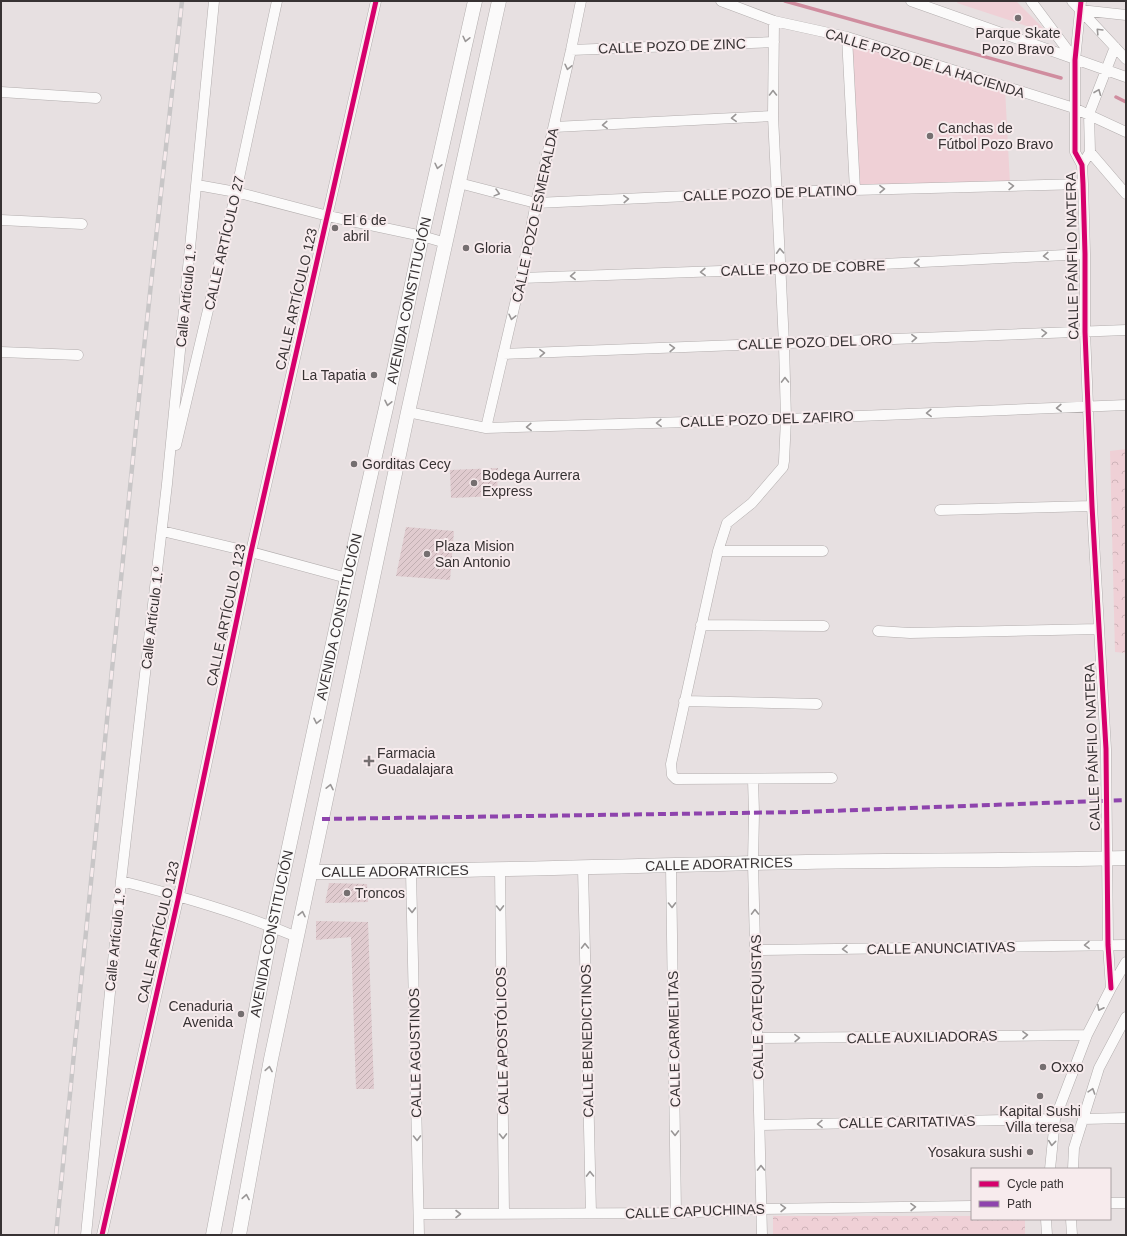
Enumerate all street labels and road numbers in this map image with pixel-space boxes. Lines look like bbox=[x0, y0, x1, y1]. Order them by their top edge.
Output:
street label: CALLE POZO DE LA HACIENDA bbox=[823, 25, 1027, 101]
street label: CALLE POZO DE ZINC bbox=[598, 35, 746, 57]
street label: CALLE POZO ESMERALDA bbox=[509, 126, 561, 304]
street label: CALLE PÁNFILO NATERA bbox=[1063, 171, 1081, 340]
street label: CALLE ARTÍCULO 27 bbox=[201, 174, 247, 312]
street label: CALLE POZO DE PLATINO bbox=[683, 182, 857, 204]
street label: AVENIDA CONSTITUCIÓN bbox=[383, 215, 434, 385]
street label: CALLE ARTÍCULO 123 bbox=[272, 226, 320, 372]
street label: Calle Artículo 1.º bbox=[173, 244, 199, 348]
street label: CALLE POZO DE COBRE bbox=[720, 257, 886, 279]
street label: CALLE POZO DEL ORO bbox=[738, 331, 892, 353]
street label: CALLE POZO DEL ZAFIRO bbox=[680, 408, 854, 430]
street label: AVENIDA CONSTITUCIÓN bbox=[313, 532, 365, 702]
street label: CALLE ARTÍCULO 123 bbox=[203, 542, 249, 688]
street label: Calle Artículo 1.º bbox=[138, 566, 166, 670]
street label: CALLE PÁNFILO NATERA bbox=[1081, 662, 1103, 831]
street label: AVENIDA CONSTITUCIÓN bbox=[247, 849, 296, 1019]
street label: CALLE ADORATRICES bbox=[645, 854, 793, 874]
street label: CALLE ARTÍCULO 123 bbox=[134, 859, 182, 1005]
street label: CALLE ADORATRICES bbox=[321, 862, 469, 880]
street label: Calle Artículo 1.º bbox=[102, 888, 128, 992]
street label: CALLE CATEQUISTAS bbox=[748, 934, 766, 1080]
street label: CALLE ANUNCIATIVAS bbox=[866, 939, 1016, 957]
street label: CALLE BENEDICTINOS bbox=[578, 964, 596, 1118]
street label: CALLE APOSTÓLICOS bbox=[493, 967, 511, 1115]
street label: CALLE CARMELITAS bbox=[665, 971, 683, 1107]
street label: CALLE AGUSTINOS bbox=[406, 988, 424, 1118]
street label: CALLE AUXILIADORAS bbox=[846, 1028, 998, 1046]
street label: CALLE CARITATIVAS bbox=[838, 1113, 976, 1131]
street label: CALLE CAPUCHINAS bbox=[625, 1201, 765, 1221]

